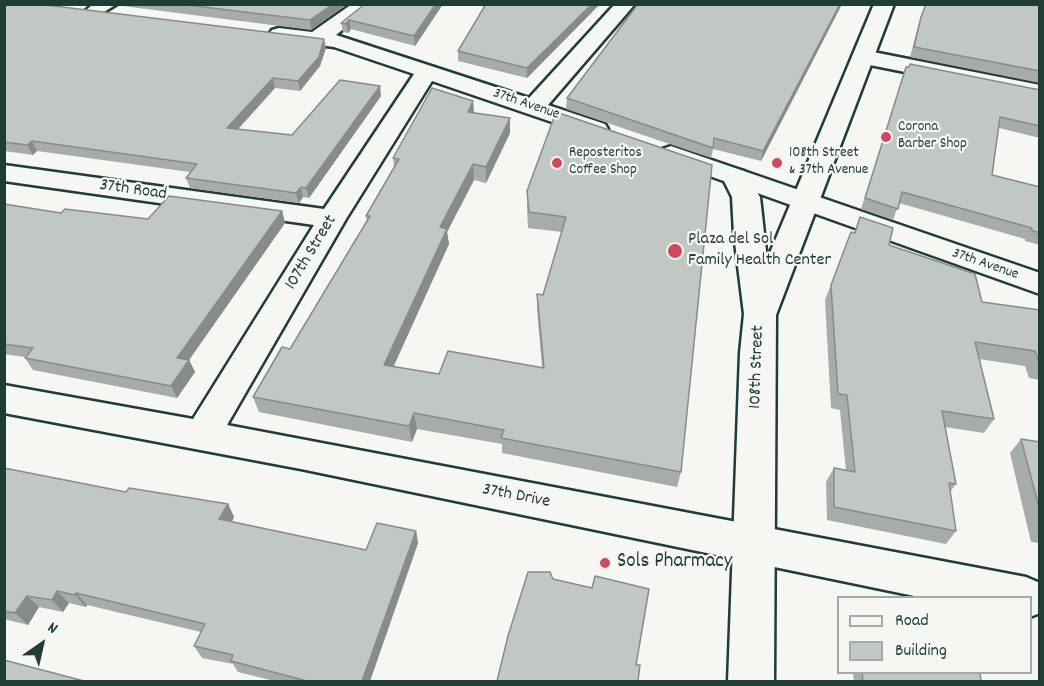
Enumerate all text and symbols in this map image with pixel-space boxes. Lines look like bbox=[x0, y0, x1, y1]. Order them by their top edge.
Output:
street label: 37th Avenue bbox=[490, 85, 562, 125]
place label: Corona Barber Shop bbox=[898, 119, 967, 154]
marker: Corona Barber Shop bbox=[879, 130, 893, 144]
place label: Reposteritos Coffee Shop bbox=[569, 145, 642, 180]
place label: 108th Street & 37th Avenue bbox=[789, 145, 868, 180]
marker: Reposteritos Coffee Shop bbox=[550, 156, 564, 170]
marker: 108th Street & 37th Avenue bbox=[770, 156, 784, 170]
street label: 37th Road bbox=[98, 176, 168, 206]
street label: 107th Street bbox=[281, 212, 343, 294]
place label: Plaza del Sol Family Health Center bbox=[688, 230, 831, 272]
marker: Plaza del Sol Family Health Center bbox=[666, 242, 684, 260]
street label: 37th Avenue bbox=[949, 245, 1021, 285]
street label: 108th Street bbox=[746, 325, 770, 409]
street label: 37th Drive bbox=[480, 480, 552, 514]
place label: Sols Pharmacy bbox=[617, 550, 732, 576]
marker: Sols Pharmacy bbox=[598, 556, 612, 570]
legend bbox=[837, 596, 1032, 674]
text: Road bbox=[895, 609, 929, 634]
north arrow bbox=[12, 614, 72, 674]
text: N bbox=[43, 617, 62, 640]
text: Building bbox=[895, 639, 947, 664]

